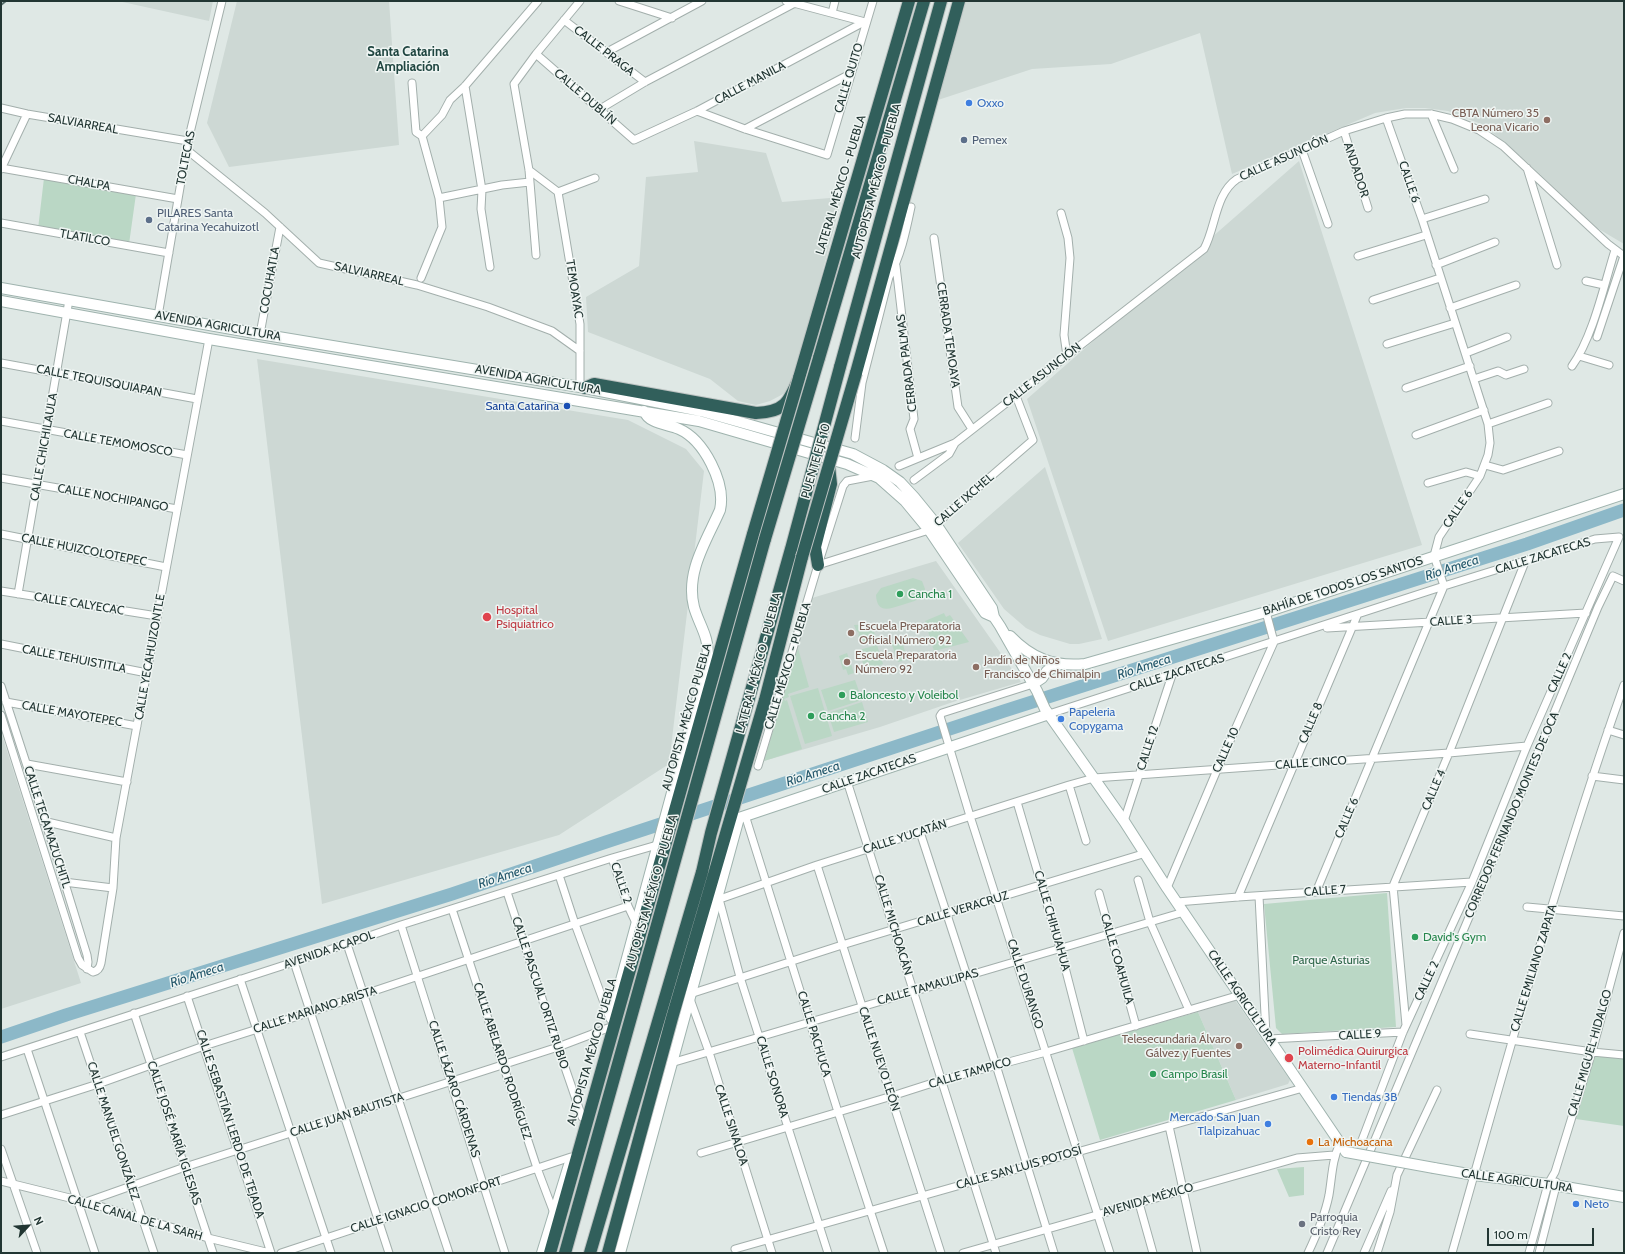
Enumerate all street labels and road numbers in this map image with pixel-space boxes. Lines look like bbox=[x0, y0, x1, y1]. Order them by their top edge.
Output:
street label: CALLE PRAGA bbox=[571, 23, 637, 79]
street label: CALLE QUITO bbox=[832, 41, 866, 115]
street label: CALLE MANILA bbox=[712, 58, 788, 108]
street label: CALLE DUBLÍN bbox=[551, 66, 619, 128]
street label: AUTOPISTA MÉXICO - PUEBLA bbox=[849, 102, 905, 260]
street label: SALVIARREAL bbox=[47, 111, 119, 137]
street label: LATERAL MÉXICO - PUEBLA bbox=[813, 113, 869, 257]
street label: TOLTECAS bbox=[174, 130, 198, 186]
street label: CALLE ASUNCIÓN bbox=[1237, 132, 1331, 184]
street label: ANDADOR bbox=[1340, 141, 1372, 199]
street label: CALLE 6 bbox=[1395, 159, 1423, 205]
street label: CHALPA bbox=[67, 172, 111, 194]
street label: TLATILCO bbox=[59, 226, 111, 250]
street label: COCUHATLA bbox=[257, 245, 283, 315]
street label: SALVIARREAL bbox=[333, 259, 405, 289]
street label: TEMOAYAC bbox=[562, 259, 586, 319]
street label: CERRADA TEMOAYA bbox=[933, 281, 963, 389]
street label: AVENIDA AGRICULTURA bbox=[154, 308, 282, 344]
street label: CERRADA PALMAS bbox=[894, 313, 920, 413]
street label: CALLE ASUNCIÓN bbox=[1000, 340, 1084, 410]
street label: CALLE TEQUISQUIAPAN bbox=[35, 362, 163, 400]
street label: AVENIDA AGRICULTURA bbox=[474, 362, 602, 398]
street label: CALLE CHICHILAULA bbox=[27, 392, 61, 502]
street label: PUENTE EJE 10 bbox=[798, 422, 834, 500]
street label: CALLE TEMOMOSCO bbox=[62, 426, 174, 460]
street label: CALLE IXCHEL bbox=[931, 470, 997, 530]
street label: CALLE NOCHIPANGO bbox=[56, 481, 170, 515]
street label: CALLE 6 bbox=[1440, 487, 1476, 531]
street label: CALLE HUIZCOLOTEPEC bbox=[20, 531, 148, 569]
street label: CALLE ZACATECAS bbox=[1494, 535, 1592, 577]
street label: BAHÍA DE TODOS LOS SANTOS bbox=[1261, 553, 1425, 619]
street label: CALLE CALYECAC bbox=[33, 590, 125, 618]
street label: LATERAL MÉXICO - PUEBLA bbox=[733, 591, 785, 735]
street label: CALLE YECAHUIZONTLE bbox=[132, 593, 168, 721]
street label: CALLE MÉXICO - PUEBLA bbox=[762, 601, 814, 731]
street label: CALLE 3 bbox=[1429, 612, 1473, 630]
street label: CALLE TEHUISTITLA bbox=[21, 642, 127, 676]
street label: AUTOPISTA MÉXICO PUEBLA bbox=[659, 642, 715, 792]
street label: CALLE ZACATECAS bbox=[1128, 651, 1226, 695]
street label: CALLE 2 bbox=[1545, 651, 1575, 695]
street label: CALLE MAYOTEPEC bbox=[21, 698, 123, 730]
street label: CALLE 8 bbox=[1296, 700, 1326, 746]
street label: CORREDOR FERNANDO MONTES DE OCA bbox=[1462, 710, 1562, 920]
street label: CALLE 12 bbox=[1134, 724, 1162, 772]
street label: CALLE 10 bbox=[1210, 725, 1242, 775]
street label: CALLE ZACATECAS bbox=[820, 751, 918, 797]
street label: CALLE CINCO bbox=[1275, 753, 1347, 773]
street label: CALLE TECAMAZUCHITL bbox=[20, 764, 74, 890]
street label: CALLE 4 bbox=[1419, 767, 1449, 813]
street label: CALLE 6 bbox=[1332, 795, 1362, 841]
street label: AUTOPISTA MÉXICO - PUEBLA bbox=[623, 813, 681, 971]
street label: CALLE YUCATÁN bbox=[861, 817, 949, 857]
street label: CALLE 2 bbox=[607, 861, 635, 905]
street label: CALLE CHIHUAHUA bbox=[1031, 869, 1073, 973]
street label: CALLE MICHOACÁN bbox=[871, 873, 915, 977]
street label: CALLE 7 bbox=[1303, 882, 1347, 900]
street label: CALLE VERACRUZ bbox=[916, 888, 1010, 930]
street label: CALLE EMILIANO ZAPATA bbox=[1508, 902, 1560, 1034]
street label: CALLE COAHUILA bbox=[1097, 912, 1137, 1006]
street label: CALLE PASCUAL ORTIZ RUBIO bbox=[509, 915, 571, 1071]
street label: AVENIDA ACAPOL bbox=[282, 928, 376, 972]
street label: CALLE DURANGO bbox=[1004, 937, 1046, 1031]
street label: CALLE AGRICULTURA bbox=[1204, 947, 1280, 1049]
street label: CALLE 2 bbox=[1412, 959, 1442, 1003]
street label: CALLE TAMAULIPAS bbox=[876, 966, 980, 1008]
street label: AUTOPISTA MÉXICO PUEBLA bbox=[564, 977, 620, 1127]
street label: CALLE ABELARDO RODRÍGUEZ bbox=[470, 981, 534, 1141]
street label: CALLE MARIANO ARISTA bbox=[251, 983, 379, 1037]
street label: CALLE MIGUEL HIDALGO bbox=[1565, 988, 1615, 1118]
street label: CALLE PACHUCA bbox=[794, 989, 834, 1079]
street label: CALLE NUEVO LEÓN bbox=[855, 1005, 903, 1113]
street label: CALLE LÁZARO CÁRDENAS bbox=[425, 1019, 483, 1159]
street label: CALLE 9 bbox=[1338, 1027, 1382, 1043]
street label: CALLE SEBASTÍAN LERDO DE TEJADA bbox=[193, 1028, 267, 1220]
street label: CALLE SONORA bbox=[753, 1034, 791, 1120]
street label: CALLE TAMPICO bbox=[927, 1054, 1013, 1092]
street label: CALLE JOSÉ MARÍA IGLESIAS bbox=[144, 1059, 204, 1207]
street label: CALLE MANUEL GONZÁLEZ bbox=[84, 1060, 142, 1202]
street label: CALLE SINALOA bbox=[711, 1083, 751, 1167]
street label: CALLE JUAN BAUTISTA bbox=[288, 1090, 406, 1140]
street label: CALLE SAN LUIS POTOSÍ bbox=[954, 1143, 1084, 1193]
street label: CALLE AGRICULTURA bbox=[1460, 1166, 1574, 1196]
street label: CALLE IGNACIO COMONFORT bbox=[349, 1174, 503, 1236]
street label: AVENIDA MÉXICO bbox=[1101, 1180, 1195, 1220]
street label: CALLE CANAL DE LA SARH bbox=[66, 1192, 204, 1244]

